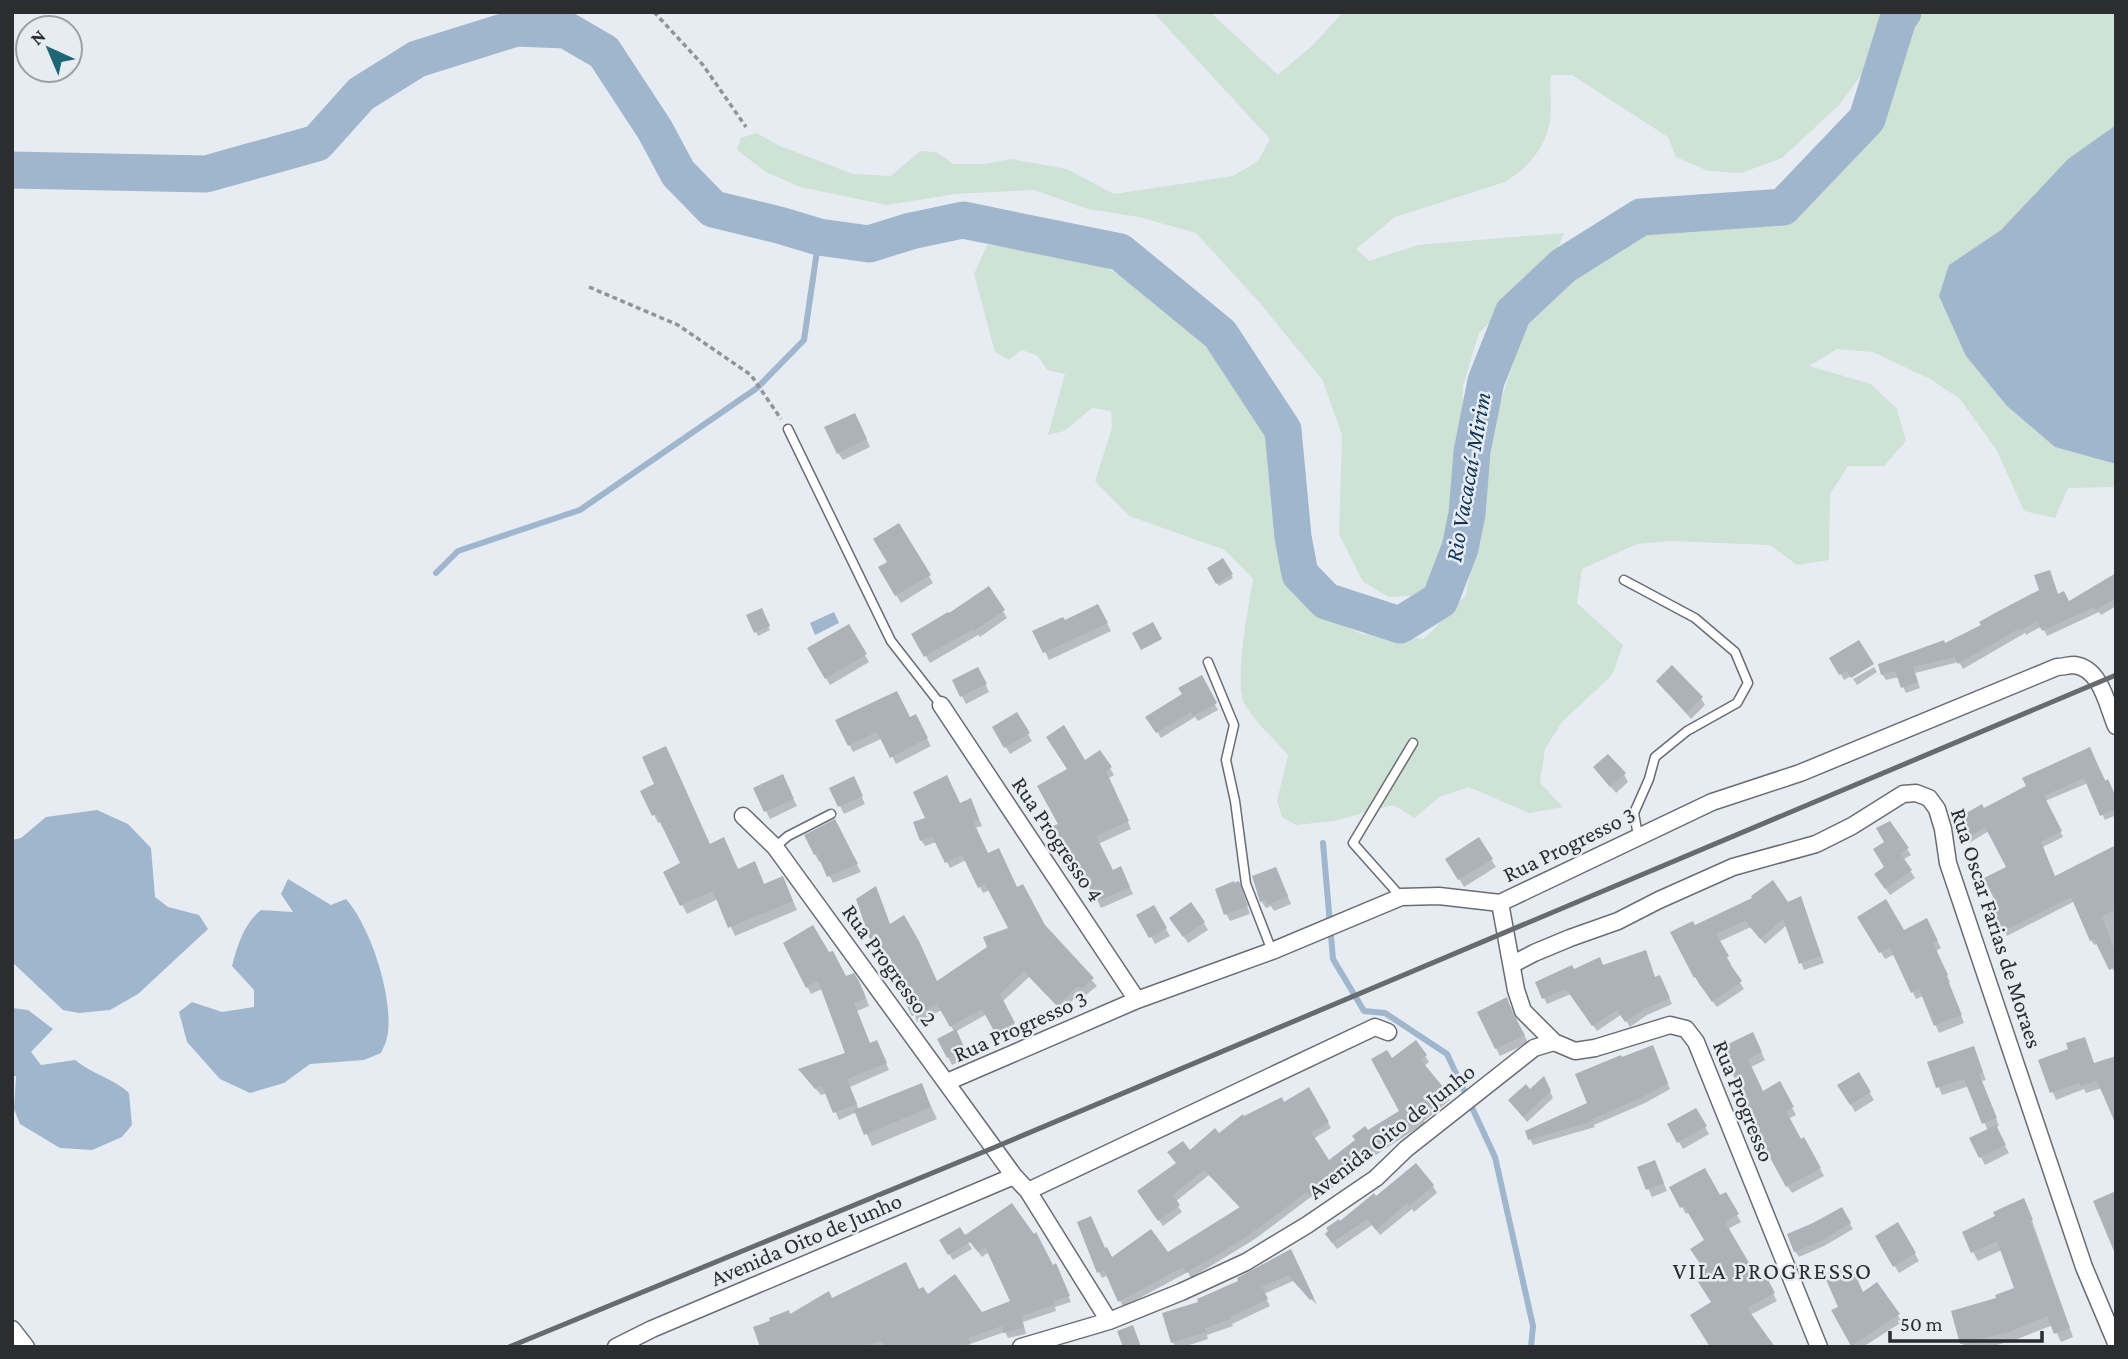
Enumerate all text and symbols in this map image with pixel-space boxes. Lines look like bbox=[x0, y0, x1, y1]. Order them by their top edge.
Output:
north arrow bbox=[14, 14, 84, 84]
text: N bbox=[26, 25, 50, 49]
water label: Rio Vacacaí-Mirim bbox=[1439, 390, 1496, 564]
street label: Rua Progresso 4 bbox=[1007, 772, 1109, 906]
street label: Rua Progresso 3 bbox=[1499, 801, 1639, 887]
street label: Rua Oscar Farias de Moraes bbox=[1946, 805, 2048, 1051]
street label: Rua Progresso 2 bbox=[837, 899, 943, 1031]
street label: Rua Progresso 3 bbox=[949, 985, 1091, 1067]
street label: Rua Progresso bbox=[1708, 1036, 1780, 1166]
street label: Avenida Oito de Junho bbox=[1302, 1058, 1480, 1204]
street label: Avenida Oito de Junho bbox=[707, 1187, 905, 1291]
district label: VILA PROGRESSO bbox=[1673, 1257, 1873, 1284]
scale bar bbox=[1890, 1300, 2042, 1344]
text: 50 m bbox=[1900, 1312, 1943, 1336]

